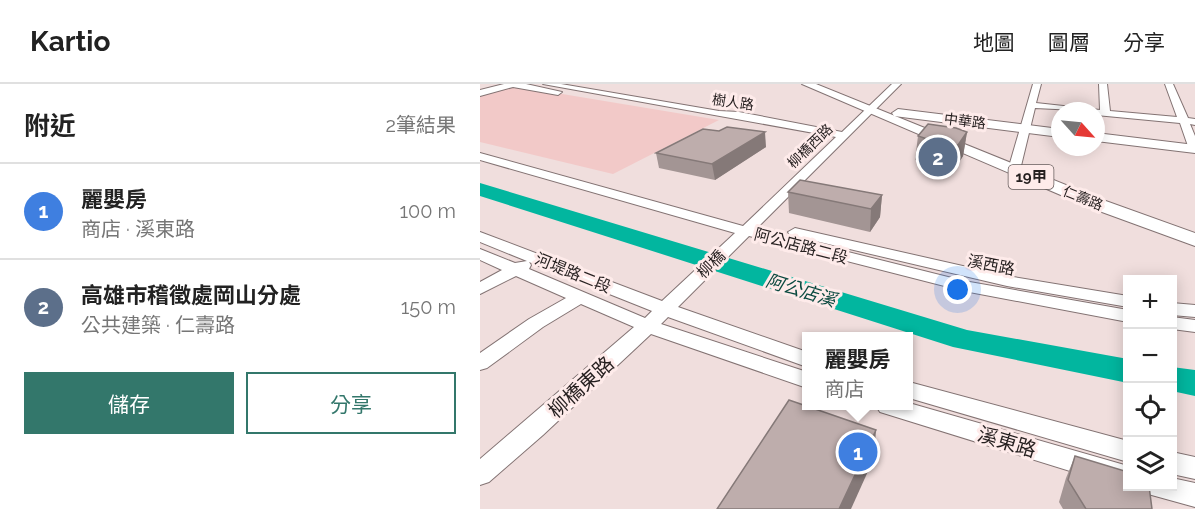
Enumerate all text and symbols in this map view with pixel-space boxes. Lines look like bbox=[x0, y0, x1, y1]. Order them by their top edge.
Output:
text: Kartio bbox=[30, 25, 110, 58]
text: 地圖 bbox=[973, 30, 1015, 55]
text: 圖層 bbox=[1048, 30, 1090, 55]
text: 分享 bbox=[1123, 30, 1165, 55]
street label: 樹人路 bbox=[711, 91, 755, 113]
north arrow bbox=[1051, 102, 1105, 156]
text: 附近 bbox=[24, 111, 76, 141]
street label: 中華路 bbox=[943, 111, 987, 131]
text: 2筆結果 bbox=[386, 113, 456, 137]
street label: 柳橋西路 bbox=[784, 121, 836, 171]
pin: 2 bbox=[918, 134, 958, 180]
road number: 19甲 bbox=[1008, 165, 1054, 189]
street label: 仁壽路 bbox=[1061, 183, 1105, 213]
text: 麗嬰房 bbox=[81, 186, 147, 212]
text: 1 bbox=[39, 199, 48, 223]
text: 100 m bbox=[399, 199, 456, 223]
text: 商店 · 溪東路 bbox=[81, 217, 195, 241]
street label: 阿公店路二段 bbox=[752, 224, 850, 268]
street label: 柳橋 bbox=[693, 246, 729, 282]
street label: 河堤路二段 bbox=[532, 249, 614, 297]
street label: 溪西路 bbox=[966, 251, 1016, 279]
water label: 阿公店溪 bbox=[764, 269, 841, 311]
your location bbox=[943, 275, 972, 304]
map controls bbox=[1123, 275, 1177, 491]
button: + bbox=[1123, 275, 1177, 329]
text: 高雄市稽徵處岡山分處 bbox=[81, 282, 301, 308]
text: 2 bbox=[38, 295, 49, 319]
text: 150 m bbox=[401, 295, 456, 319]
text: 公共建築 · 仁壽路 bbox=[81, 313, 235, 337]
button: − bbox=[1123, 329, 1177, 383]
popup bbox=[802, 332, 913, 410]
text: 麗嬰房 bbox=[824, 346, 891, 372]
street label: 柳橋東路 bbox=[543, 351, 619, 423]
button: 儲存 bbox=[24, 372, 234, 434]
button: 分享 bbox=[246, 372, 456, 434]
text: 商店 bbox=[824, 377, 864, 401]
button: locate bbox=[1123, 383, 1177, 437]
street label: 溪東路 bbox=[975, 422, 1039, 462]
pin: 1 bbox=[838, 430, 878, 475]
button: layers bbox=[1123, 437, 1177, 491]

